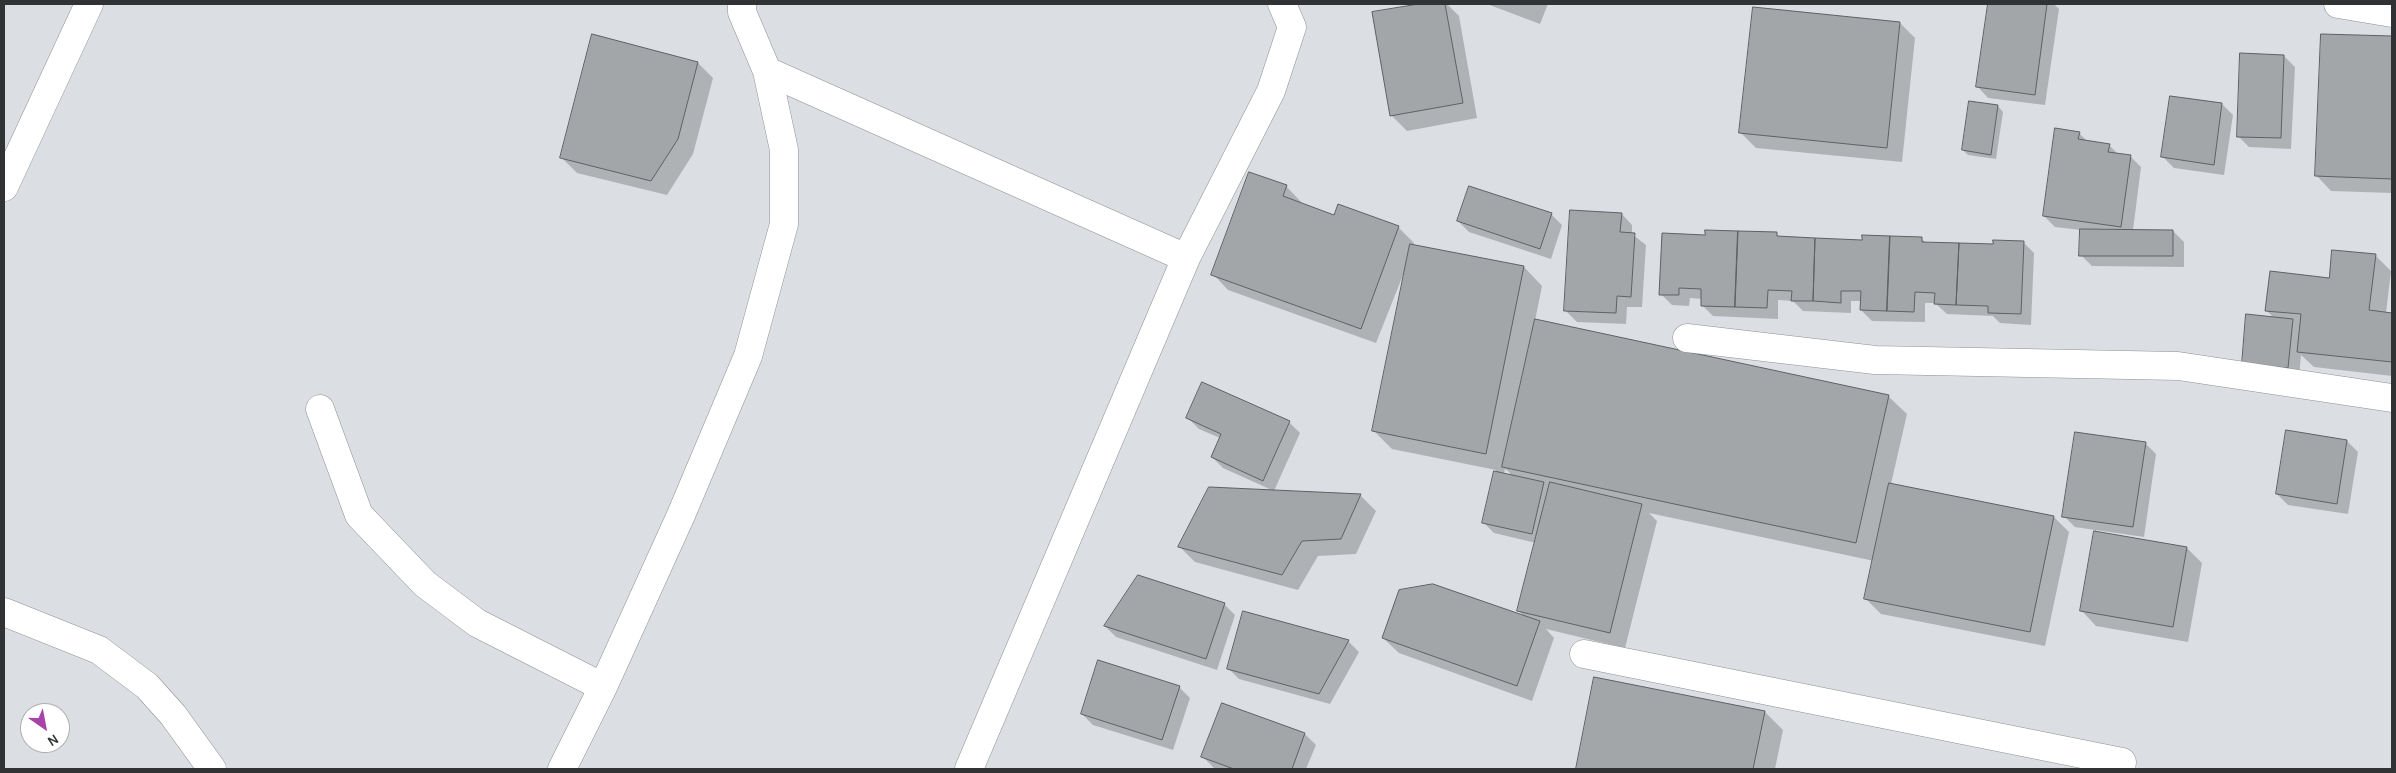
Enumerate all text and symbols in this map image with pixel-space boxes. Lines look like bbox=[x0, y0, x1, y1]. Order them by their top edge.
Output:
north arrow bbox=[20, 703, 70, 753]
text: N bbox=[44, 730, 62, 750]

